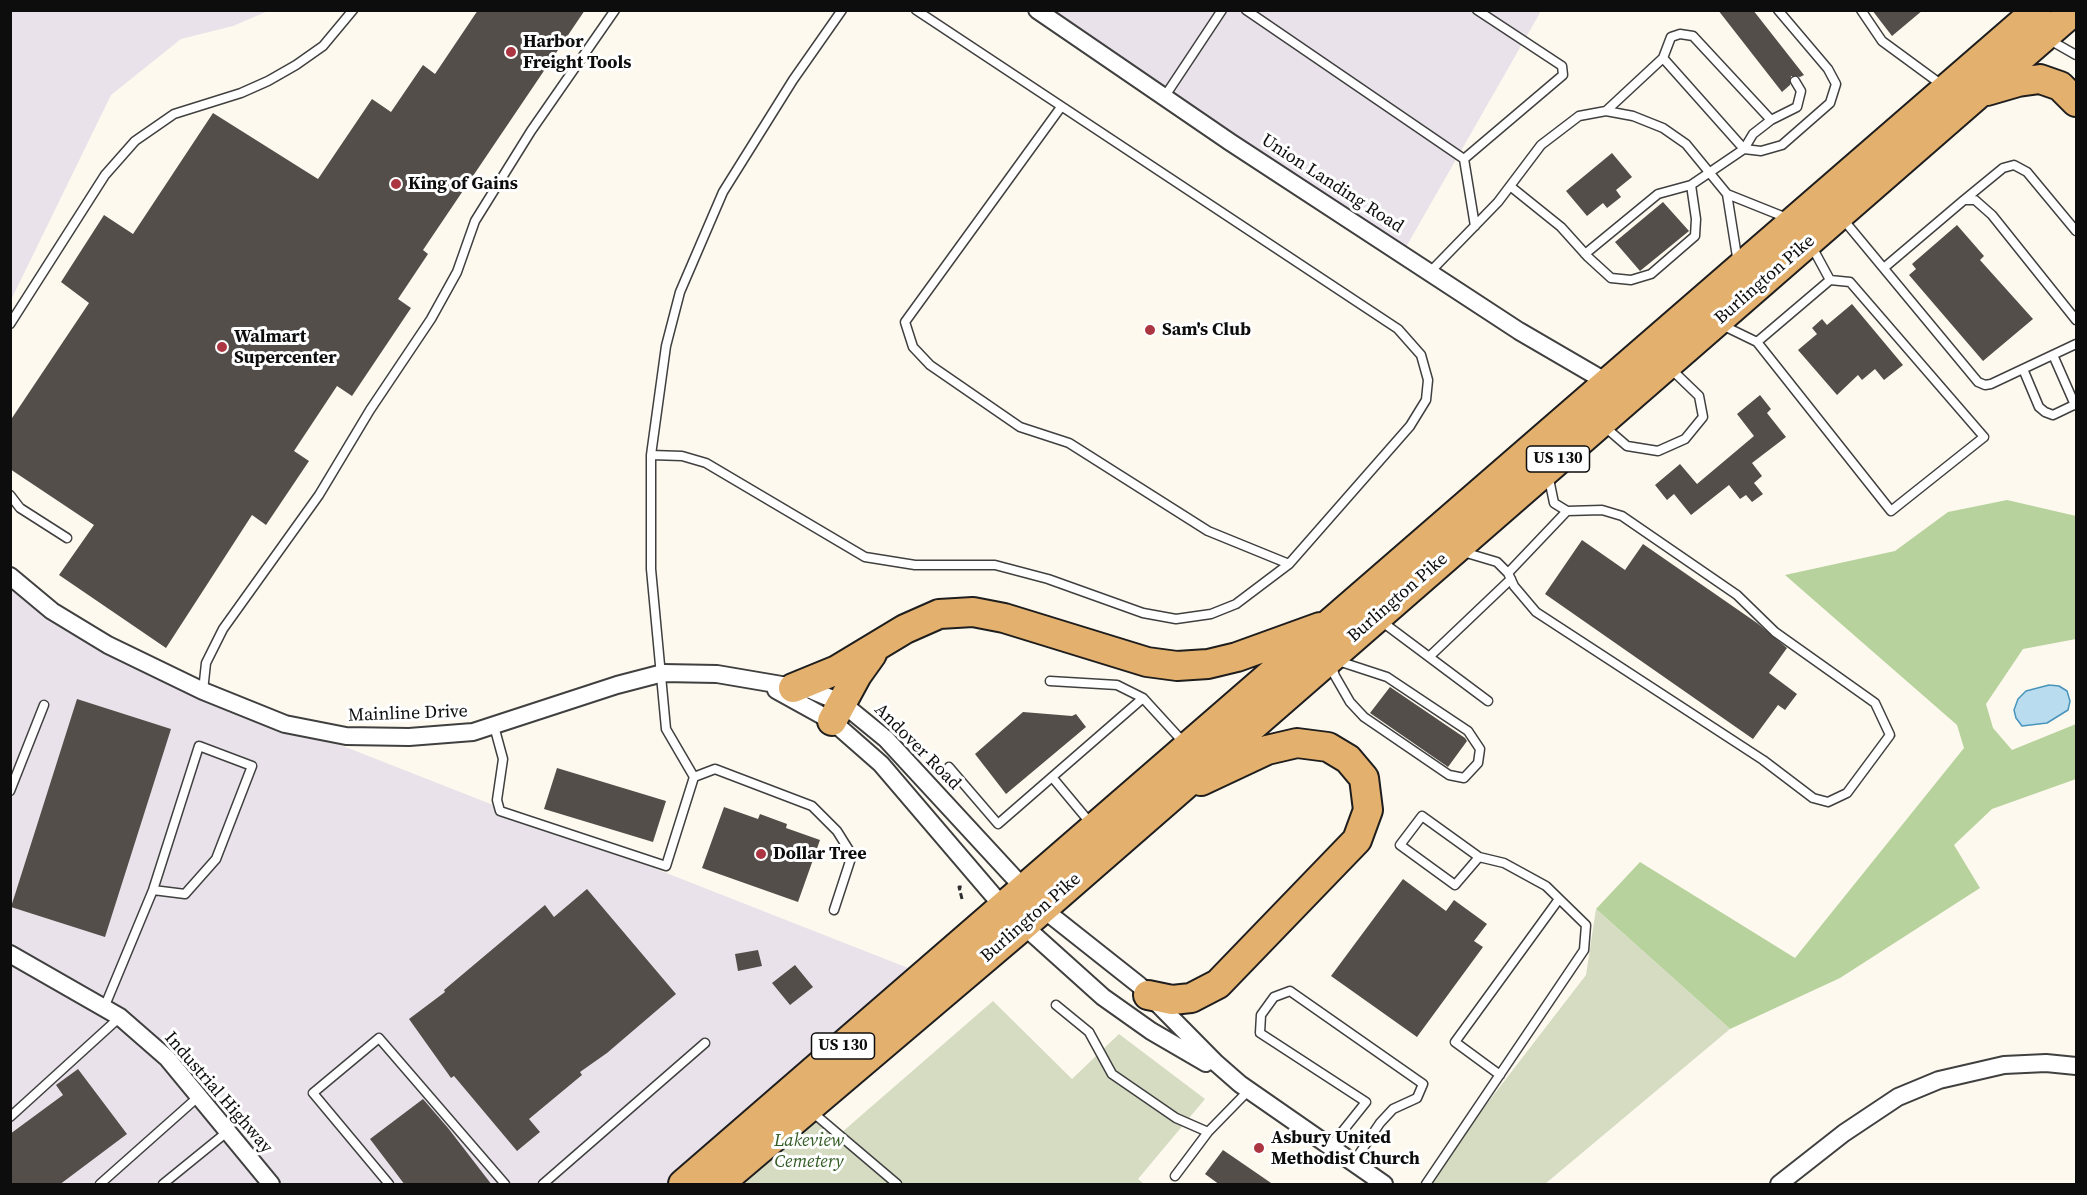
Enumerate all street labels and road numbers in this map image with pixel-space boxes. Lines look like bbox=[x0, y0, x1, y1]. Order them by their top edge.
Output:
street label: Union Landing Road bbox=[1257, 130, 1407, 238]
street label: Burlington Pike bbox=[1711, 231, 1819, 329]
road number: US 130 bbox=[1526, 446, 1590, 472]
street label: Burlington Pike bbox=[1344, 549, 1452, 647]
street label: Andover Road bbox=[869, 699, 965, 795]
street label: Mainline Drive bbox=[348, 701, 468, 727]
street label: Burlington Pike bbox=[977, 869, 1085, 967]
street label: Industrial Highway bbox=[159, 1028, 277, 1158]
road number: US 130 bbox=[812, 1033, 874, 1059]

